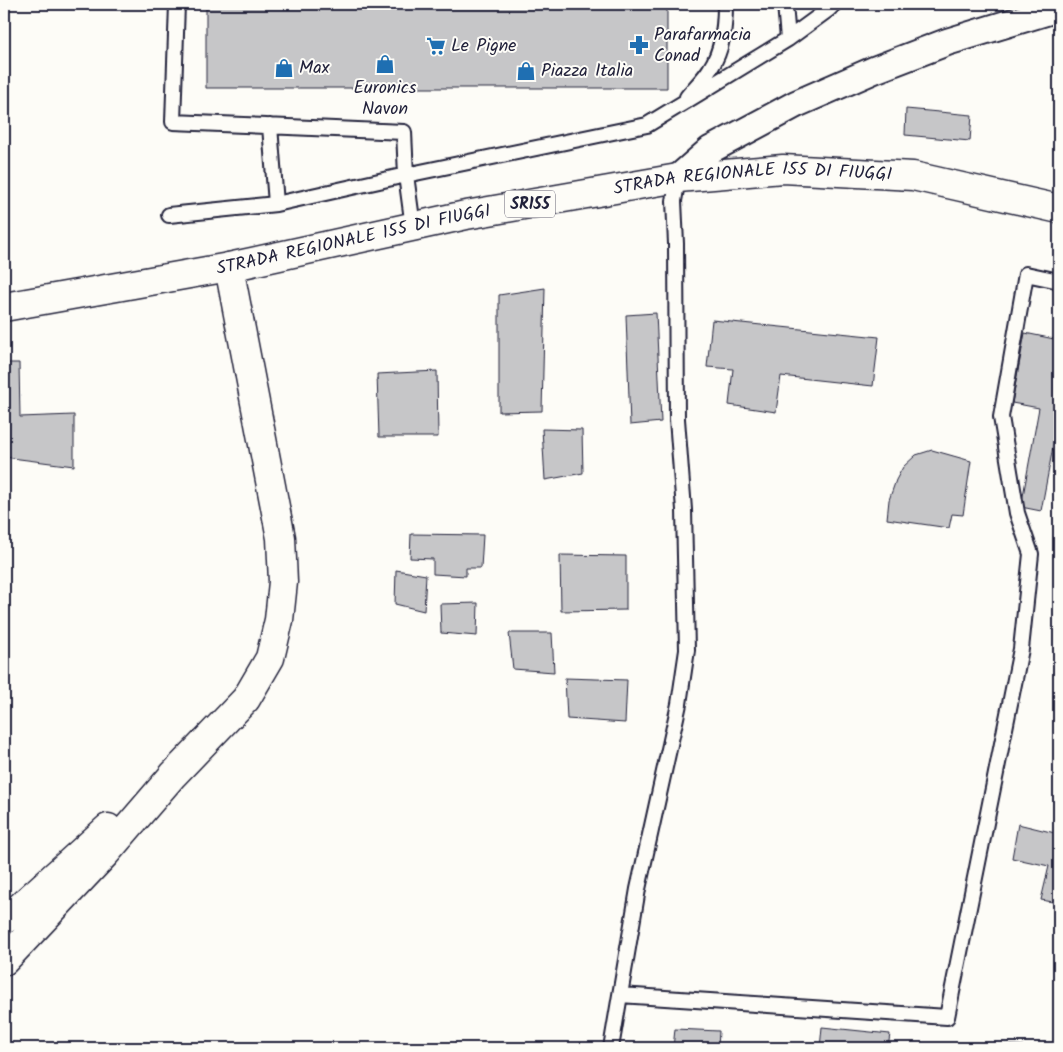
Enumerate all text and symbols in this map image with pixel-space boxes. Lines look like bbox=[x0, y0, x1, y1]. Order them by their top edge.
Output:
place label: Parafarmacia Conad bbox=[654, 21, 751, 71]
place label: Le Pigne bbox=[451, 32, 516, 61]
pharmacy icon: Parafarmacia Conad bbox=[628, 34, 650, 56]
supermarket icon: Le Pigne bbox=[425, 35, 447, 57]
shop icon: Euronics Navon bbox=[374, 53, 396, 75]
place label: Max bbox=[299, 54, 330, 83]
shop icon: Max bbox=[273, 57, 295, 79]
place label: Piazza Italia bbox=[541, 57, 633, 86]
shop icon: Piazza Italia bbox=[515, 60, 537, 82]
place label: Euronics Navon bbox=[354, 74, 417, 124]
street label: STRADA REGIONALE 155 DI FIUGGI bbox=[611, 154, 893, 204]
road number: SR155 bbox=[505, 190, 555, 218]
street label: STRADA REGIONALE 155 DI FIUGGI bbox=[214, 196, 493, 283]

